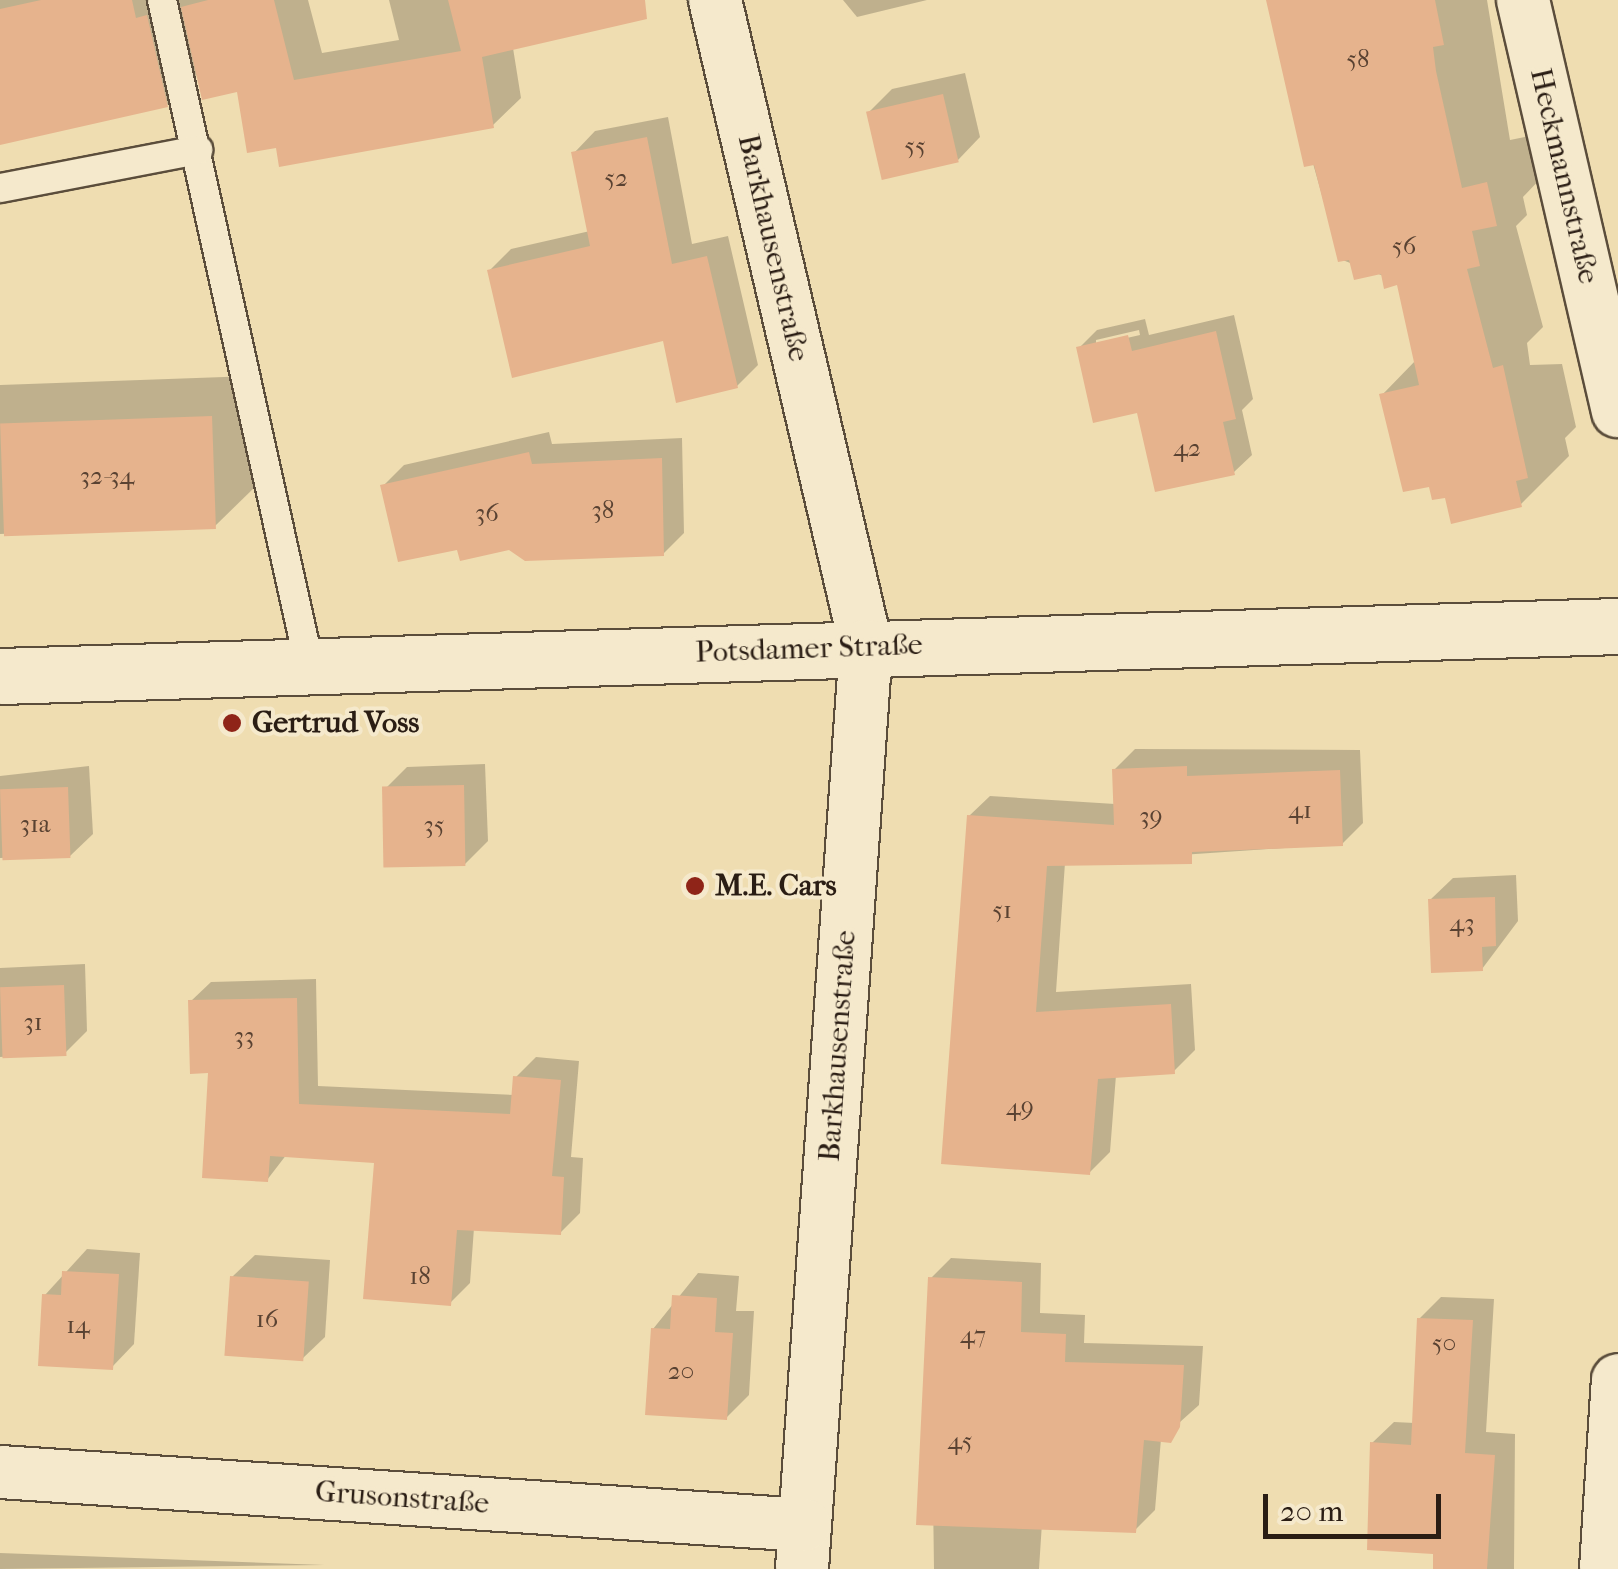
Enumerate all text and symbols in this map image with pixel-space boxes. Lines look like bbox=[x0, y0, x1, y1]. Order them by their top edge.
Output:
house number: 58 bbox=[1346, 44, 1370, 74]
street label: Heckmannstraße bbox=[1522, 65, 1606, 287]
street label: Barkhausenstraße bbox=[729, 131, 817, 365]
house number: 55 bbox=[904, 131, 926, 161]
house number: 52 bbox=[604, 163, 628, 193]
house number: 56 bbox=[1392, 231, 1416, 261]
house number: 42 bbox=[1173, 433, 1201, 463]
house number: 32-34 bbox=[80, 461, 134, 491]
house number: 38 bbox=[592, 495, 614, 525]
house number: 36 bbox=[475, 498, 499, 528]
street label: Potsdamer Straße bbox=[695, 627, 923, 671]
place label: Gertrud Voss bbox=[252, 705, 419, 741]
marker: Gertrud Voss bbox=[221, 712, 243, 734]
house number: 41 bbox=[1288, 795, 1312, 825]
house number: 39 bbox=[1139, 801, 1163, 831]
house number: 31a bbox=[20, 809, 50, 839]
house number: 35 bbox=[423, 810, 445, 840]
place label: M.E. Cars bbox=[715, 868, 837, 904]
marker: M.E. Cars bbox=[684, 875, 706, 897]
house number: 51 bbox=[992, 895, 1012, 925]
house number: 43 bbox=[1449, 908, 1475, 938]
street label: Barkhausenstraße bbox=[812, 929, 864, 1163]
house number: 31 bbox=[23, 1007, 43, 1037]
house number: 33 bbox=[234, 1021, 254, 1051]
house number: 49 bbox=[1006, 1092, 1034, 1122]
house number: 18 bbox=[409, 1261, 431, 1291]
house number: 16 bbox=[256, 1304, 278, 1334]
house number: 14 bbox=[66, 1310, 90, 1340]
house number: 47 bbox=[960, 1320, 986, 1350]
house number: 50 bbox=[1432, 1328, 1456, 1358]
house number: 20 bbox=[668, 1356, 694, 1386]
house number: 45 bbox=[948, 1426, 972, 1456]
street label: Grusonstraße bbox=[314, 1474, 490, 1522]
scale bar bbox=[1268, 1474, 1446, 1536]
text: 20 m bbox=[1280, 1494, 1343, 1529]

